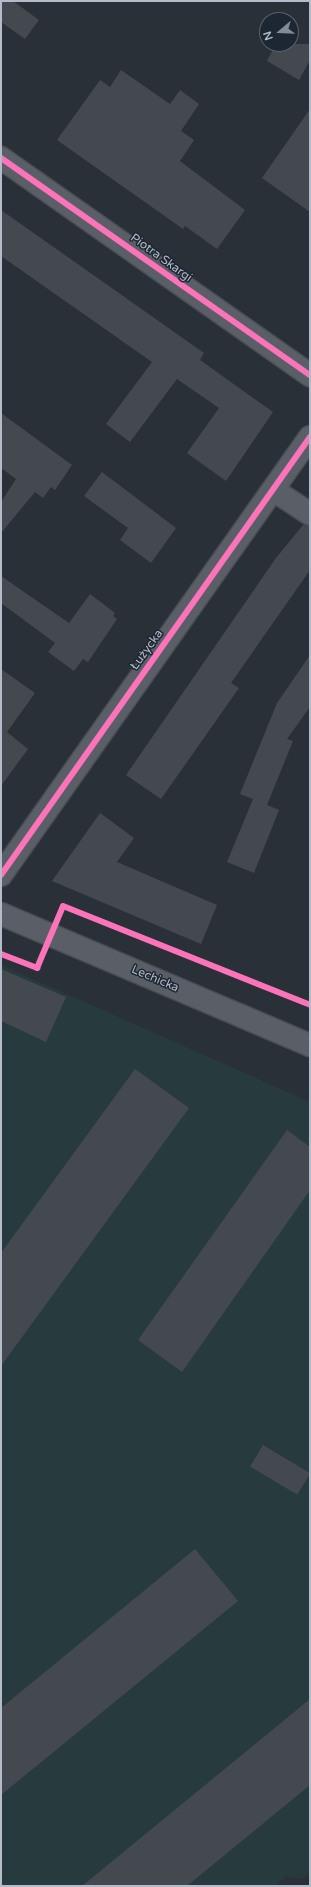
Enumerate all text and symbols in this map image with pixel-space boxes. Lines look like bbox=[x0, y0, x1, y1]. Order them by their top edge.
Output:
north arrow bbox=[259, 12, 299, 52]
text: N bbox=[261, 29, 276, 42]
street label: Piotra Skargi bbox=[127, 231, 195, 285]
street label: Łużycka bbox=[128, 627, 166, 673]
street label: Lechicka bbox=[129, 963, 181, 995]

